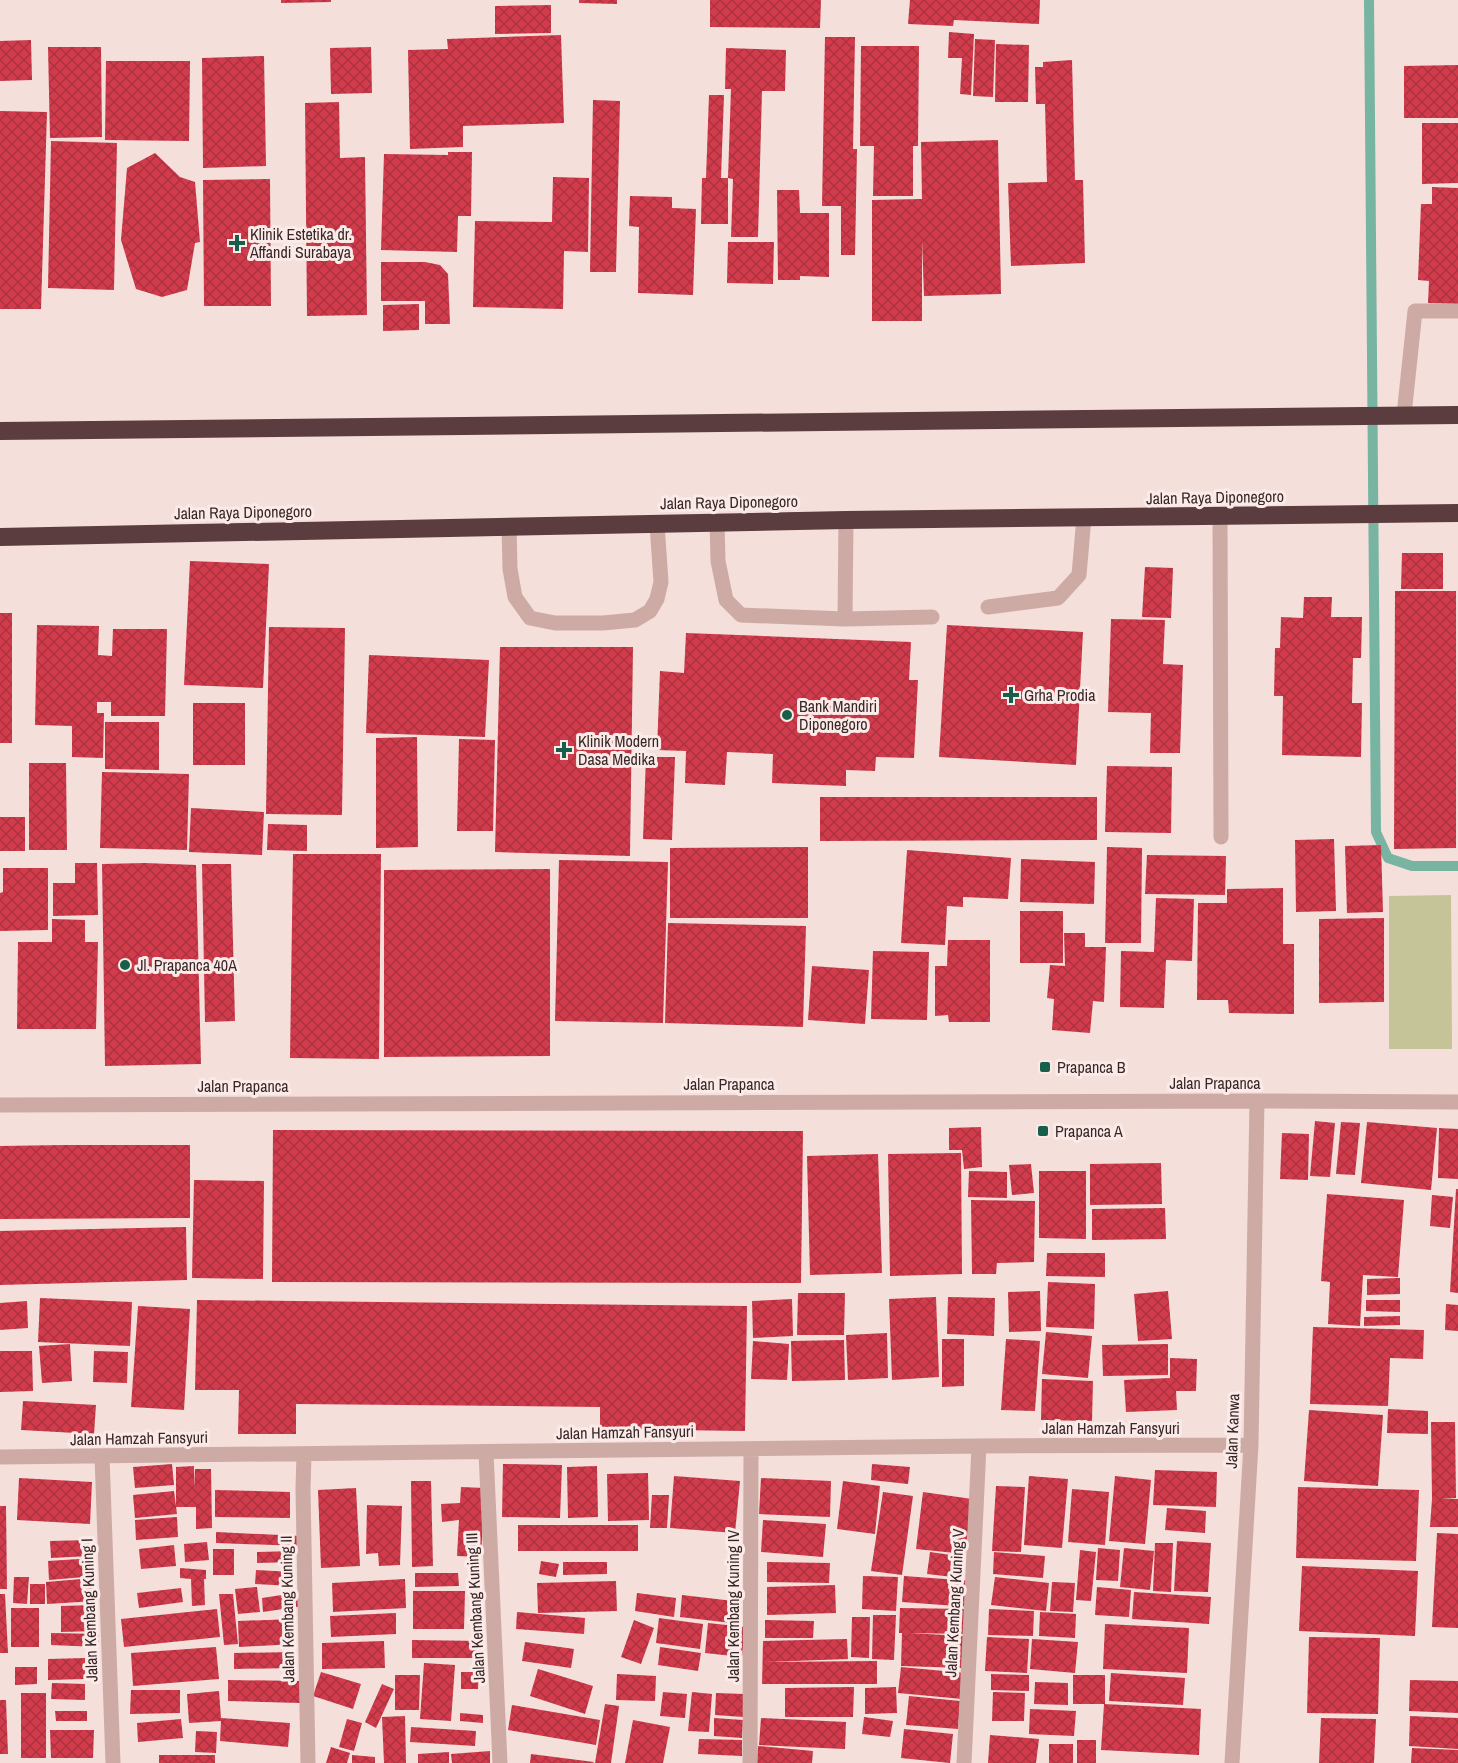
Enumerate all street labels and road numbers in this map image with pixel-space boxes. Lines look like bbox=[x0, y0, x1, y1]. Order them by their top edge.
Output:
street label: Jalan Raya Diponegoro bbox=[1146, 485, 1284, 509]
street label: Jalan Raya Diponegoro bbox=[660, 490, 798, 514]
street label: Jalan Raya Diponegoro bbox=[174, 500, 312, 524]
street label: Jalan Prapanca bbox=[1169, 1072, 1261, 1094]
street label: Jalan Prapanca bbox=[683, 1073, 775, 1095]
street label: Jalan Prapanca bbox=[197, 1075, 289, 1097]
street label: Jalan Kanwa bbox=[1220, 1392, 1244, 1469]
street label: Jalan Hamzah Fansyuri bbox=[1042, 1417, 1180, 1439]
street label: Jalan Hamzah Fansyuri bbox=[556, 1420, 694, 1444]
street label: Jalan Hamzah Fansyuri bbox=[70, 1426, 208, 1450]
street label: Jalan Kembang Kuning V bbox=[939, 1528, 969, 1678]
street label: Jalan Kembang Kuning IV bbox=[722, 1530, 744, 1682]
street label: Jalan Kembang Kuning III bbox=[460, 1532, 490, 1684]
street label: Jalan Kembang Kuning II bbox=[275, 1535, 299, 1683]
street label: Jalan Kembang Kuning I bbox=[75, 1538, 103, 1682]

